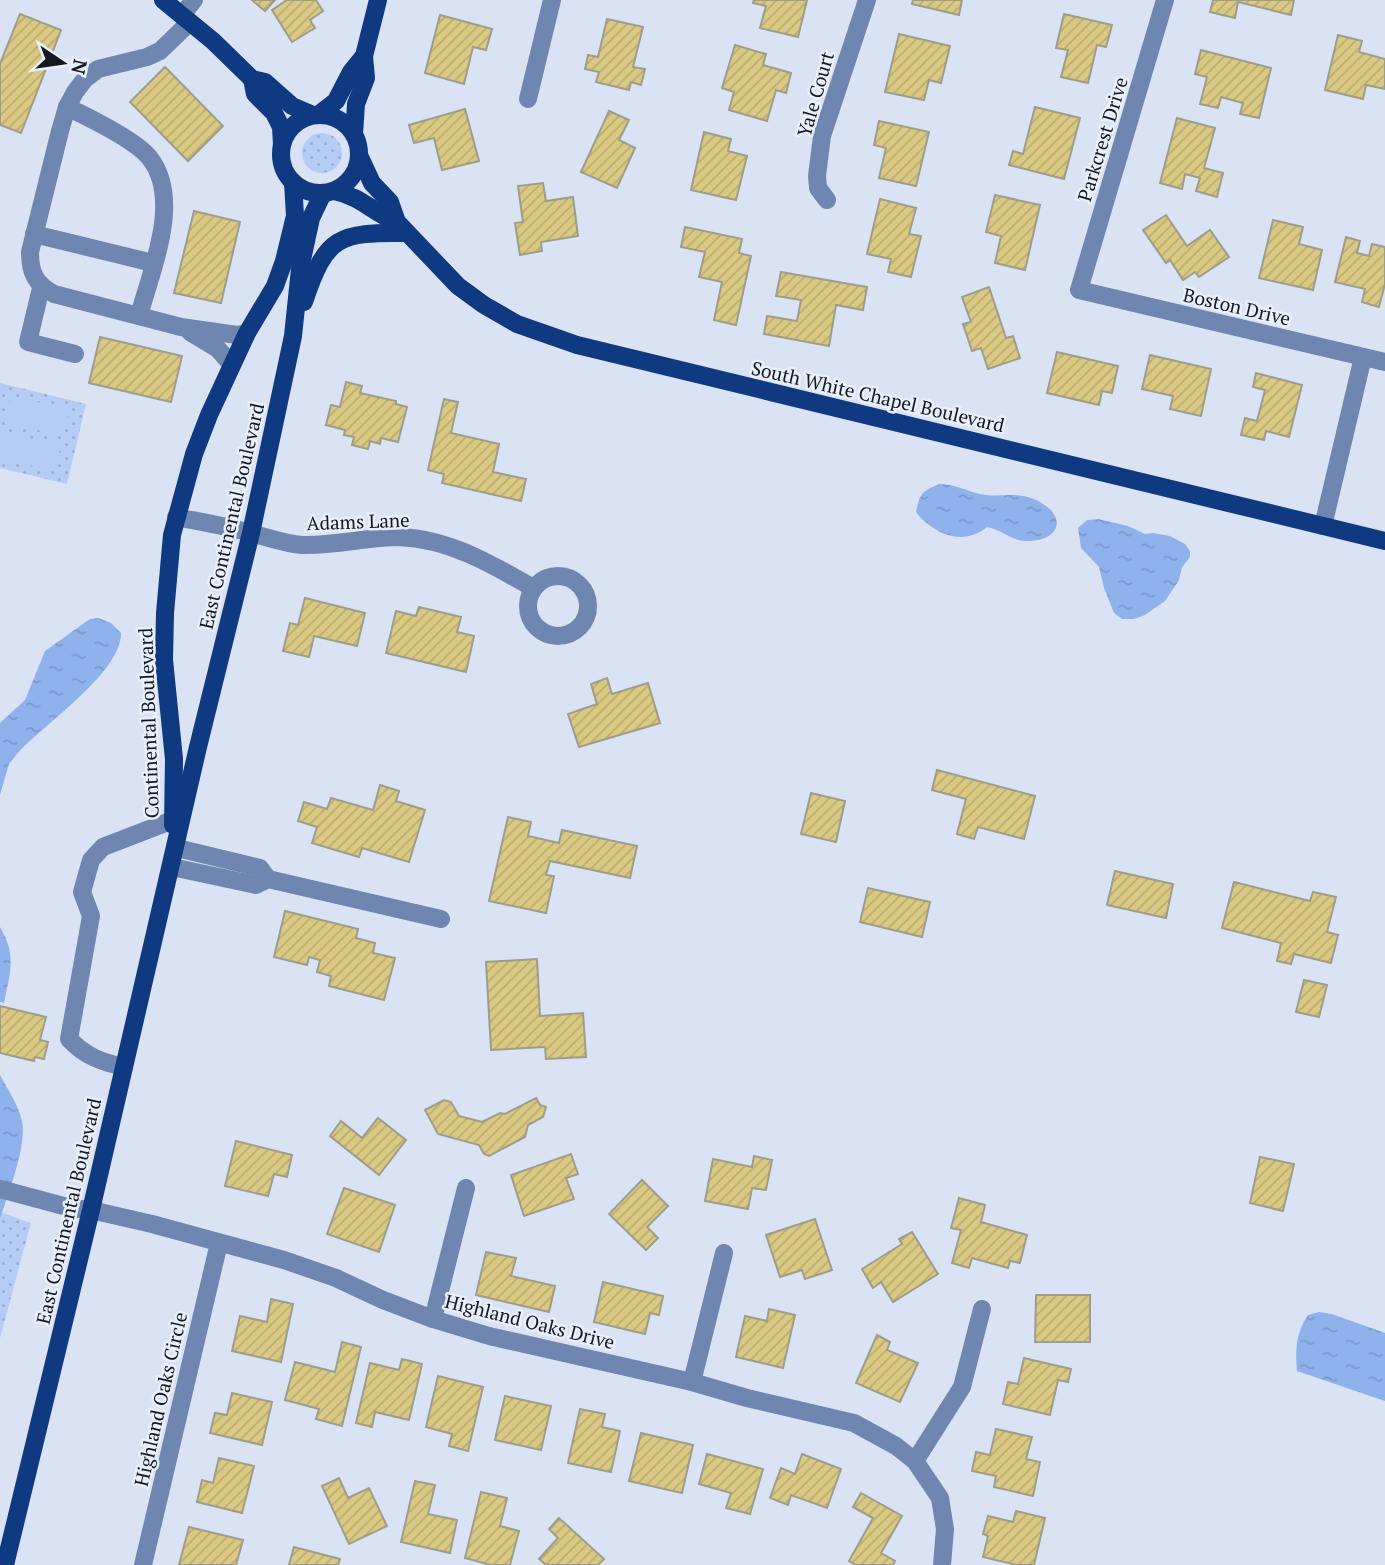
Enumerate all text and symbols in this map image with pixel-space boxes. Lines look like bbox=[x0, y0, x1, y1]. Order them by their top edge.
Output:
north arrow bbox=[28, 28, 98, 98]
street label: Yale Court bbox=[791, 48, 839, 140]
text: N bbox=[66, 57, 94, 77]
street label: Parkcrest Drive bbox=[1071, 74, 1133, 204]
street label: Boston Drive bbox=[1181, 282, 1293, 330]
street label: South White Chapel Boulevard bbox=[749, 355, 1007, 437]
street label: East Continental Boulevard bbox=[193, 400, 269, 631]
street label: Adams Lane bbox=[306, 507, 410, 535]
street label: Continental Boulevard bbox=[132, 627, 164, 819]
street label: East Continental Boulevard bbox=[30, 1095, 106, 1326]
street label: Highland Oaks Drive bbox=[443, 1288, 617, 1354]
street label: Highland Oaks Circle bbox=[128, 1309, 192, 1489]

